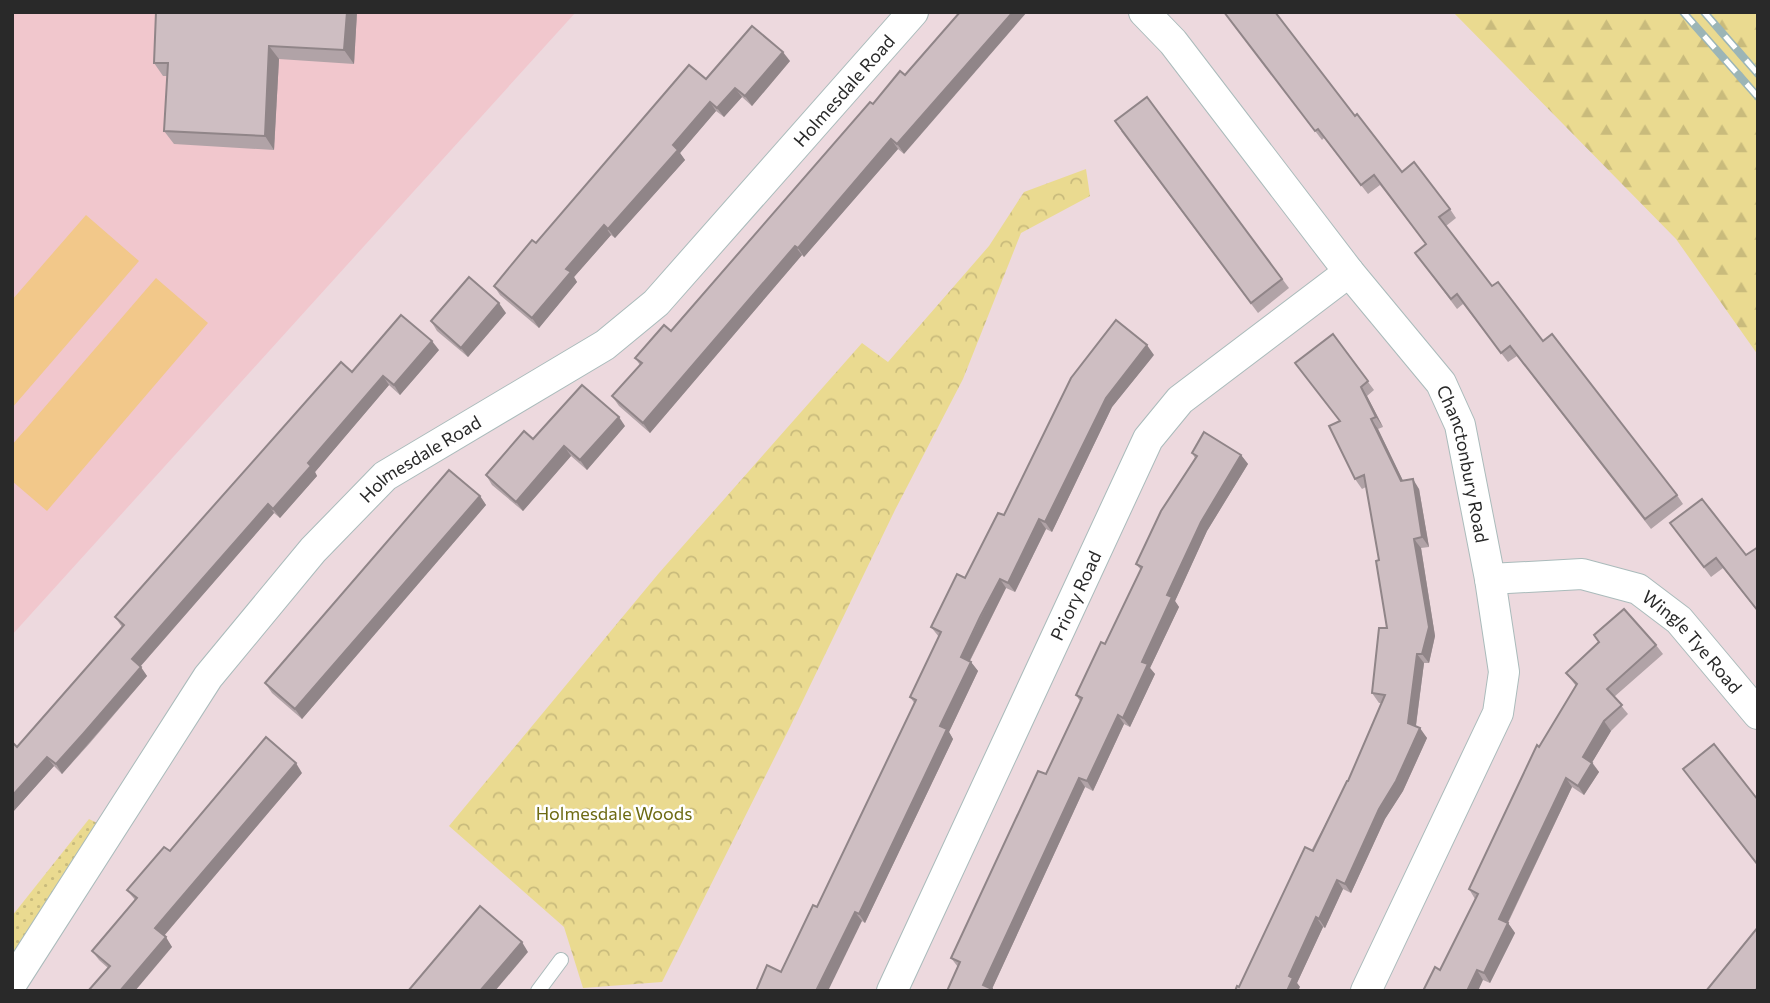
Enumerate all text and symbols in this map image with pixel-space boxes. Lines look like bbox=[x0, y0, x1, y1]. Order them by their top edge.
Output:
street label: Holmesdale Road bbox=[788, 30, 899, 151]
street label: Chanctonbury Road bbox=[1432, 381, 1494, 545]
street label: Holmesdale Road bbox=[355, 411, 485, 507]
street label: Priory Road bbox=[1045, 547, 1106, 644]
street label: Wingle Tye Road bbox=[1638, 585, 1747, 698]
park label: Holmesdale Woods bbox=[536, 802, 692, 824]

